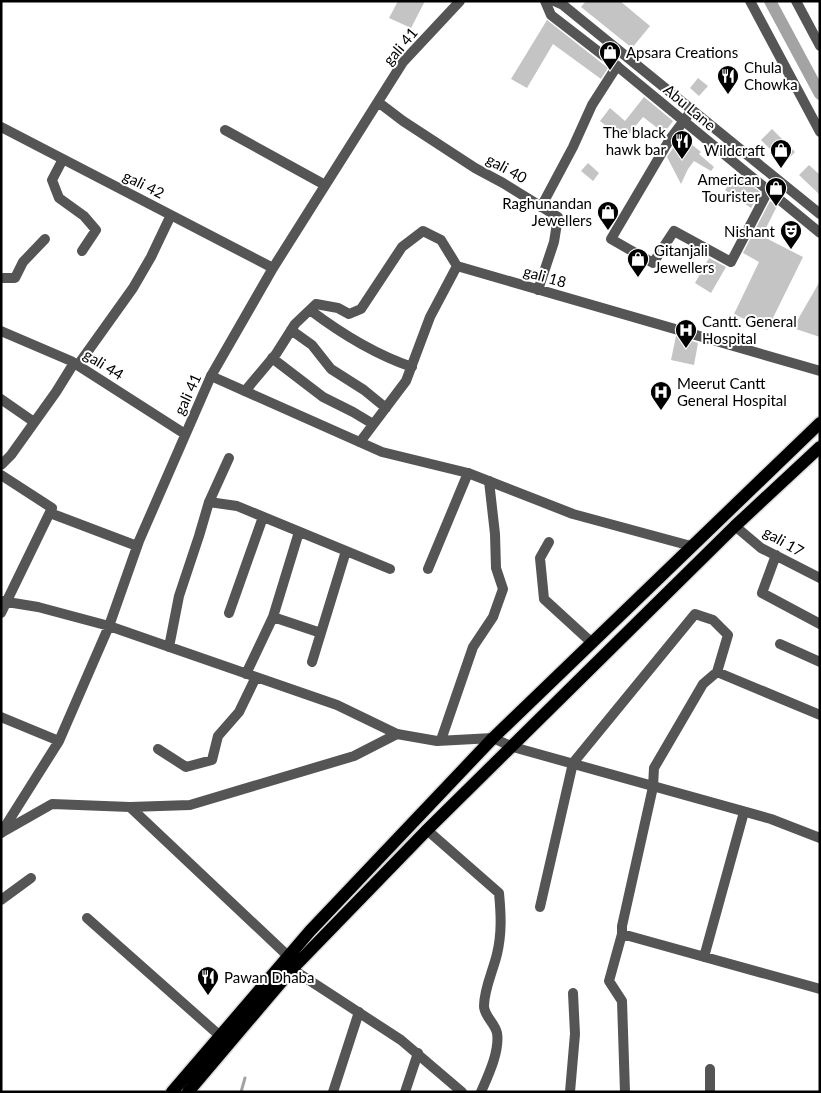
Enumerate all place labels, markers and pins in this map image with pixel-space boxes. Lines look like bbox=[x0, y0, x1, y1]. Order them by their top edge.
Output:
shop icon: Apsara Creations bbox=[598, 40, 622, 71]
place label: Apsara Creations bbox=[626, 43, 738, 61]
place label: Chula Chowka bbox=[744, 58, 798, 93]
restaurant icon: Chula Chowka bbox=[716, 64, 740, 95]
place label: The black hawk bar bbox=[603, 123, 667, 158]
restaurant icon: The black hawk bar bbox=[670, 129, 694, 160]
shop icon: Wildcraft bbox=[769, 138, 793, 169]
place label: Wildcraft bbox=[704, 141, 766, 159]
place label: American Tourister bbox=[698, 170, 761, 205]
shop icon: American Tourister bbox=[764, 176, 788, 207]
place label: Raghunandan Jewellers bbox=[502, 194, 592, 229]
shop icon: Raghunandan Jewellers bbox=[596, 200, 620, 231]
theatre icon: Nishant bbox=[779, 219, 803, 250]
place label: Nishant bbox=[724, 222, 776, 240]
place label: Gitanjali Jewellers bbox=[654, 241, 714, 276]
shop icon: Gitanjali Jewellers bbox=[626, 247, 650, 278]
place label: Cantt. General Hospital bbox=[702, 312, 797, 347]
hospital icon: Cantt. General Hospital bbox=[674, 318, 698, 349]
place label: Meerut Cantt General Hospital bbox=[677, 374, 787, 409]
hospital icon: Meerut Cantt General Hospital bbox=[649, 380, 673, 411]
restaurant icon: Pawan Dhaba bbox=[196, 965, 220, 996]
place label: Pawan Dhaba bbox=[224, 968, 314, 986]

